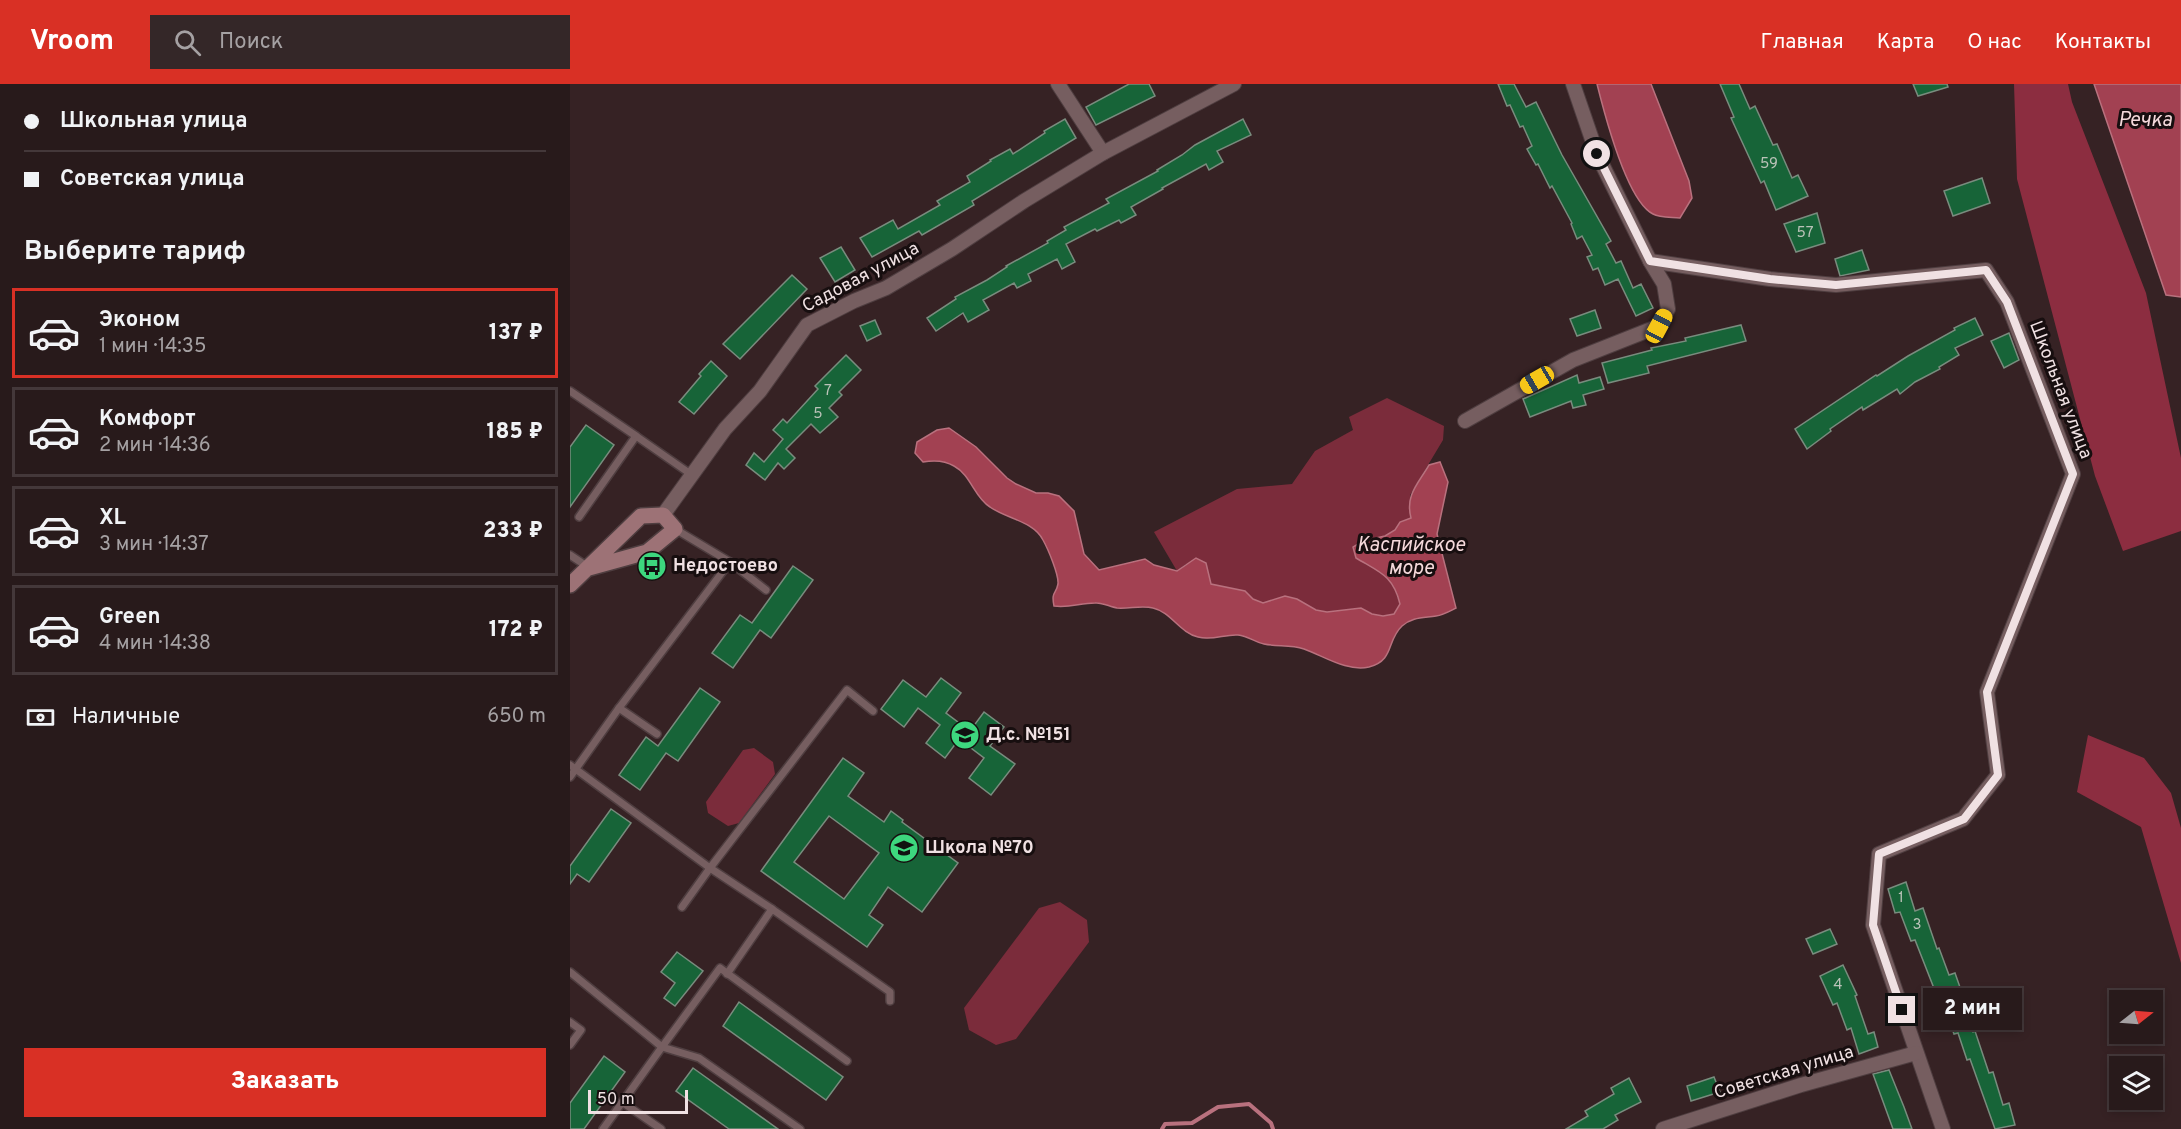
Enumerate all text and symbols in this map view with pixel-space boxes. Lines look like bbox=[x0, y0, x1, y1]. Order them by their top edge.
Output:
search box bbox=[150, 15, 570, 69]
text: Vroom bbox=[30, 24, 114, 60]
icon: search bbox=[171, 26, 204, 59]
text: Поиск bbox=[219, 29, 283, 56]
text: Главная bbox=[1760, 29, 1844, 56]
text: Карта bbox=[1877, 29, 1934, 56]
text: О нас bbox=[1967, 29, 2022, 56]
text: Контакты bbox=[2055, 29, 2151, 56]
text: Школьная улица bbox=[60, 108, 247, 135]
water label: Речка bbox=[2118, 108, 2173, 134]
route start bbox=[1583, 140, 1610, 167]
house number: 59 bbox=[1760, 155, 1778, 174]
text: Советская улица bbox=[60, 166, 245, 193]
house number: 57 bbox=[1797, 224, 1814, 243]
text: Выберите тариф bbox=[24, 235, 246, 269]
street label: Садовая улица bbox=[799, 238, 923, 318]
icon: car bbox=[27, 306, 81, 360]
car bbox=[1643, 306, 1675, 346]
text: Эконом bbox=[99, 307, 180, 334]
street label: Школьная улица bbox=[2023, 318, 2097, 462]
text: 137 ₽ bbox=[489, 320, 543, 347]
text: 1 мин · 14:35 bbox=[99, 334, 206, 360]
car bbox=[1517, 363, 1557, 397]
house number: 7 bbox=[824, 382, 832, 401]
icon: car bbox=[27, 405, 81, 459]
house number: 5 bbox=[813, 405, 823, 424]
text: Комфорт bbox=[99, 406, 196, 433]
text: 185 ₽ bbox=[486, 419, 543, 446]
text: 2 мин · 14:36 bbox=[99, 433, 211, 459]
icon: car bbox=[27, 504, 81, 558]
text: XL bbox=[99, 505, 126, 532]
text: 233 ₽ bbox=[483, 518, 543, 545]
text: 3 мин · 14:37 bbox=[99, 532, 209, 558]
water label: Каспийское море bbox=[1357, 533, 1466, 582]
bus stop icon: Недостоево bbox=[636, 550, 668, 582]
place label: Недостоево bbox=[673, 555, 778, 578]
icon: car bbox=[27, 603, 81, 657]
text: Green bbox=[99, 604, 161, 631]
text: 172 ₽ bbox=[489, 617, 543, 644]
text: 4 мин · 14:38 bbox=[99, 631, 211, 657]
icon: cash bbox=[24, 701, 57, 734]
text: Наличные bbox=[72, 704, 180, 731]
text: 650 m bbox=[487, 704, 546, 730]
school or university icon: Д.с. №151 bbox=[949, 719, 981, 751]
place label: Д.с. №151 bbox=[986, 724, 1071, 747]
school or university icon: Школа №70 bbox=[888, 832, 920, 864]
place label: Школа №70 bbox=[925, 837, 1034, 860]
house number: 1 bbox=[1898, 889, 1904, 908]
house number: 3 bbox=[1912, 916, 1922, 935]
house number: 4 bbox=[1833, 976, 1843, 995]
callout: 2 мин bbox=[1923, 989, 2022, 1031]
north arrow bbox=[2109, 990, 2163, 1044]
map controls bbox=[2109, 990, 2163, 1110]
route end bbox=[1888, 996, 1915, 1023]
text: 2 мин bbox=[1944, 996, 2001, 1022]
street label: Советская улица bbox=[1711, 1041, 1857, 1105]
button: Заказать bbox=[24, 1048, 546, 1117]
button: layers bbox=[2109, 1056, 2163, 1110]
scale bar bbox=[588, 1087, 688, 1114]
text: 50 m bbox=[597, 1090, 635, 1110]

